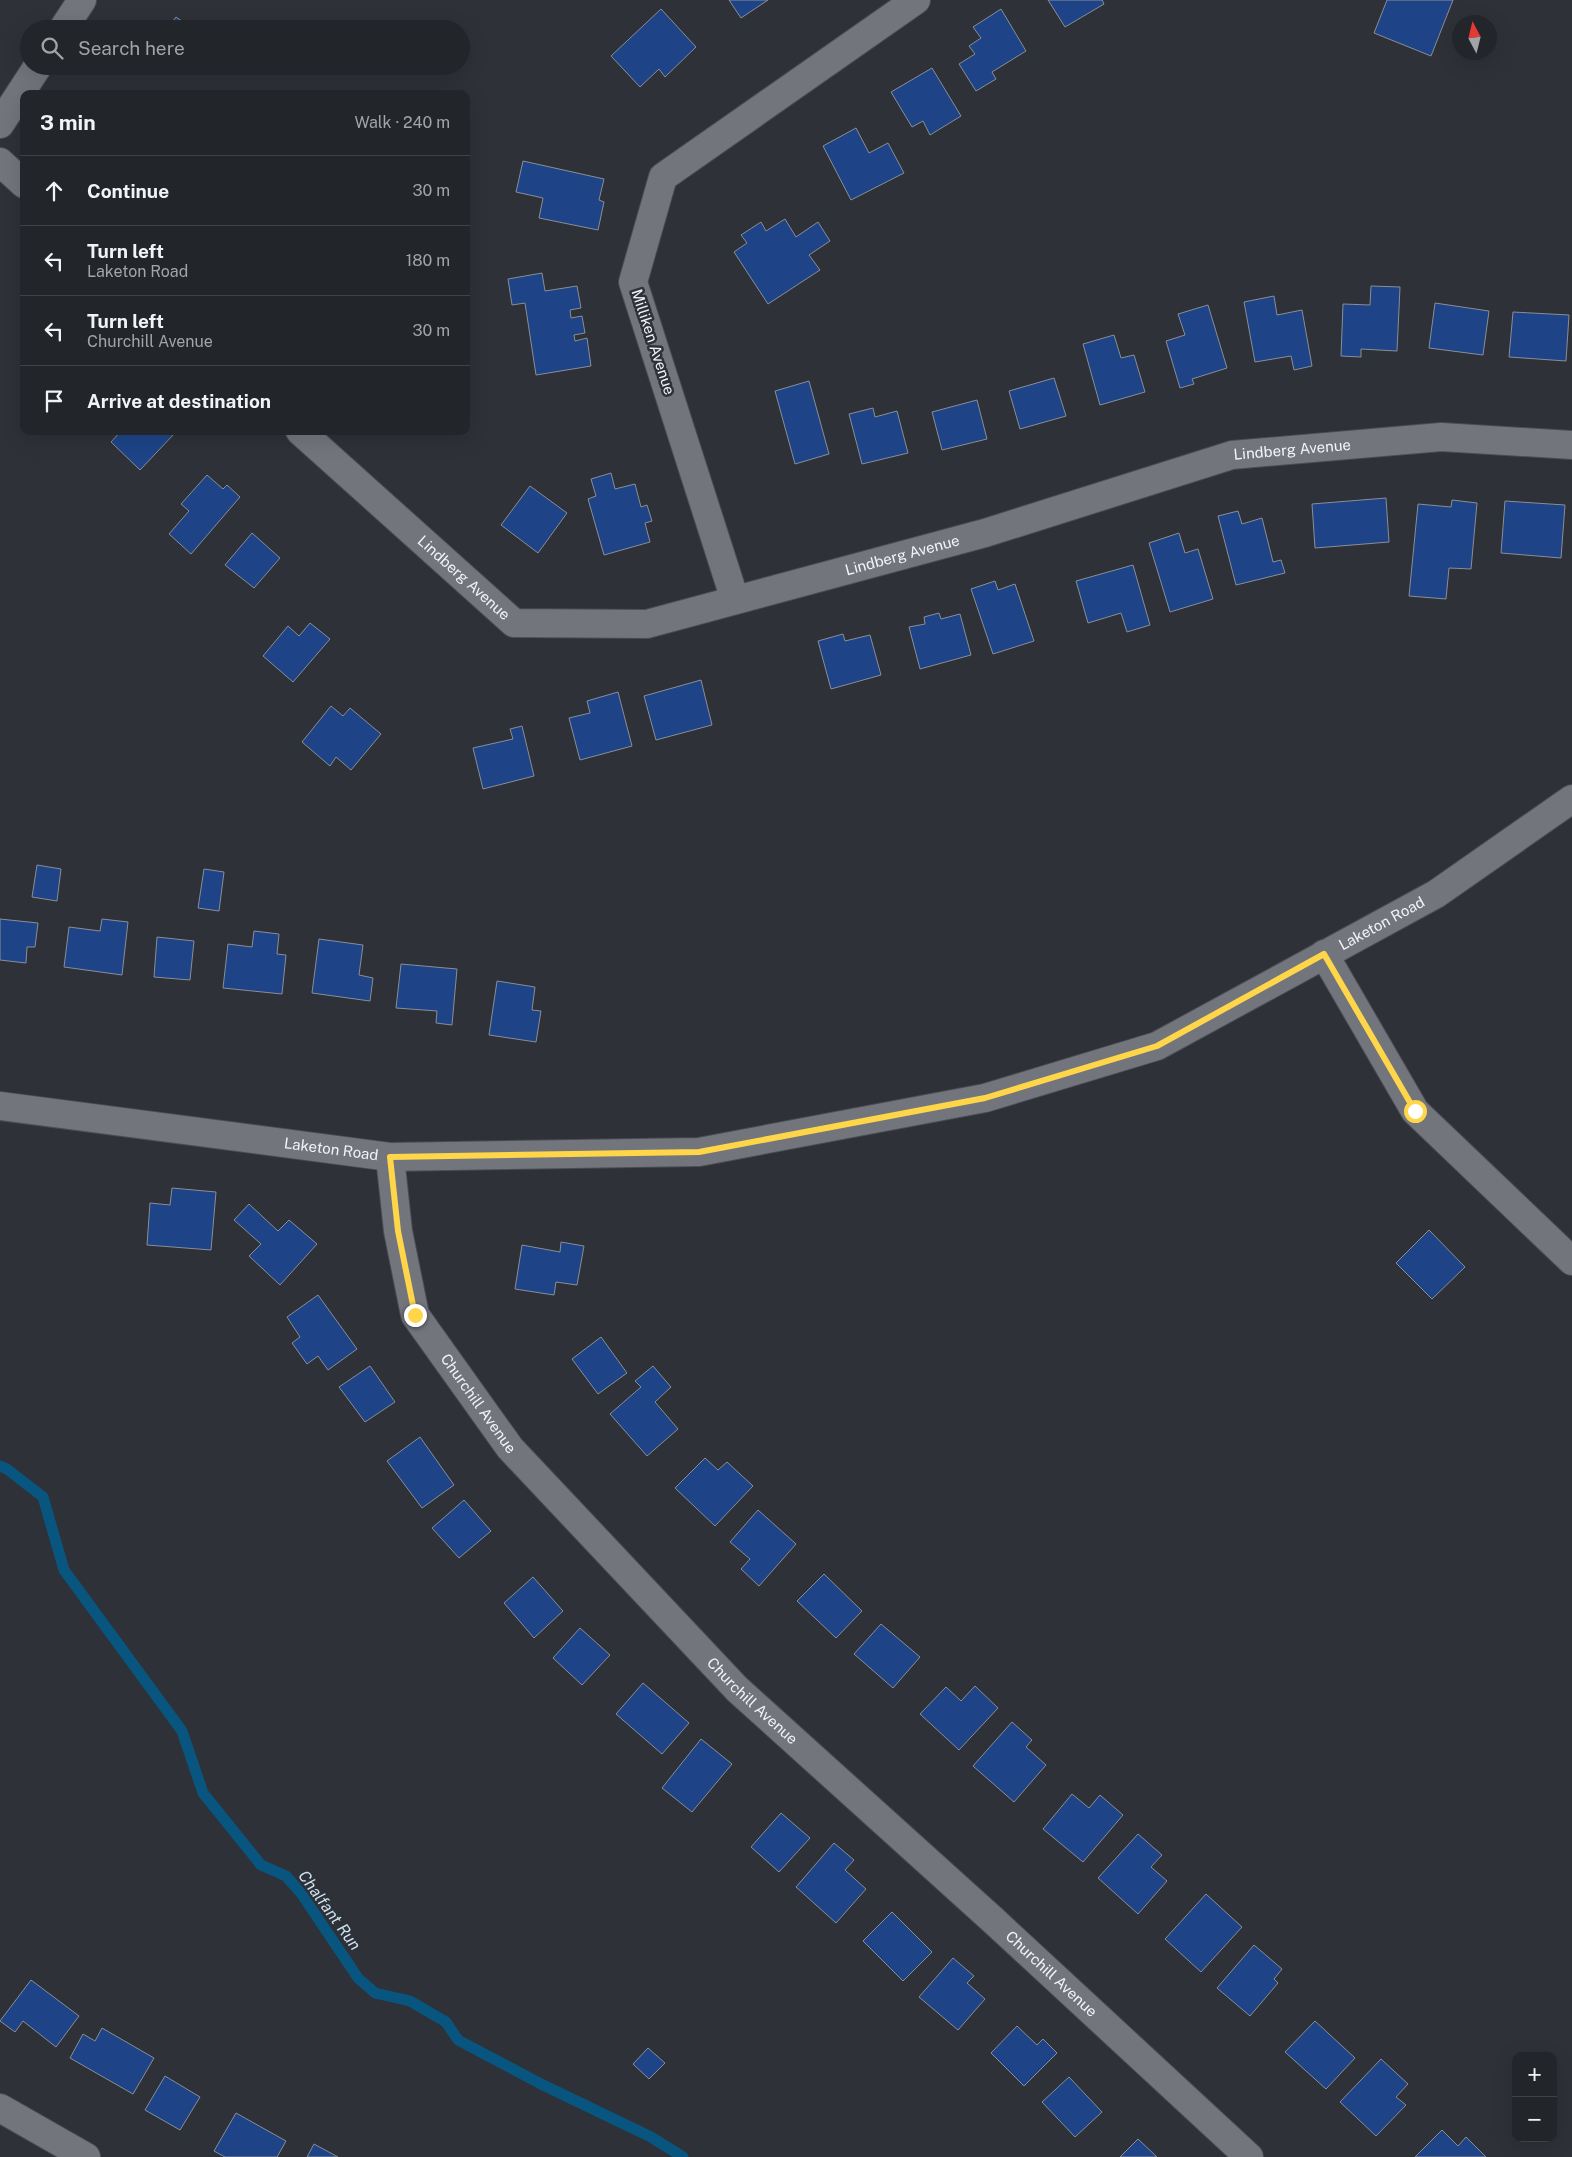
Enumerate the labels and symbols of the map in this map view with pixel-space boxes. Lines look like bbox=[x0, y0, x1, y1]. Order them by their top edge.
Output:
north arrow bbox=[1452, 15, 1497, 60]
street label: Milliken Avenue bbox=[628, 287, 679, 397]
street label: Lindberg Avenue bbox=[1233, 436, 1352, 463]
street label: Lindberg Avenue bbox=[843, 531, 961, 578]
street label: Lindberg Avenue bbox=[415, 532, 514, 623]
street label: Laketon Road bbox=[1336, 893, 1427, 953]
route start bbox=[1404, 1100, 1427, 1123]
street label: Laketon Road bbox=[283, 1134, 379, 1163]
route end bbox=[404, 1304, 427, 1327]
street label: Churchill Avenue bbox=[437, 1350, 520, 1457]
street label: Churchill Avenue bbox=[704, 1654, 801, 1747]
water label: Chalfant Run bbox=[294, 1867, 365, 1954]
street label: Churchill Avenue bbox=[1003, 1927, 1101, 2020]

